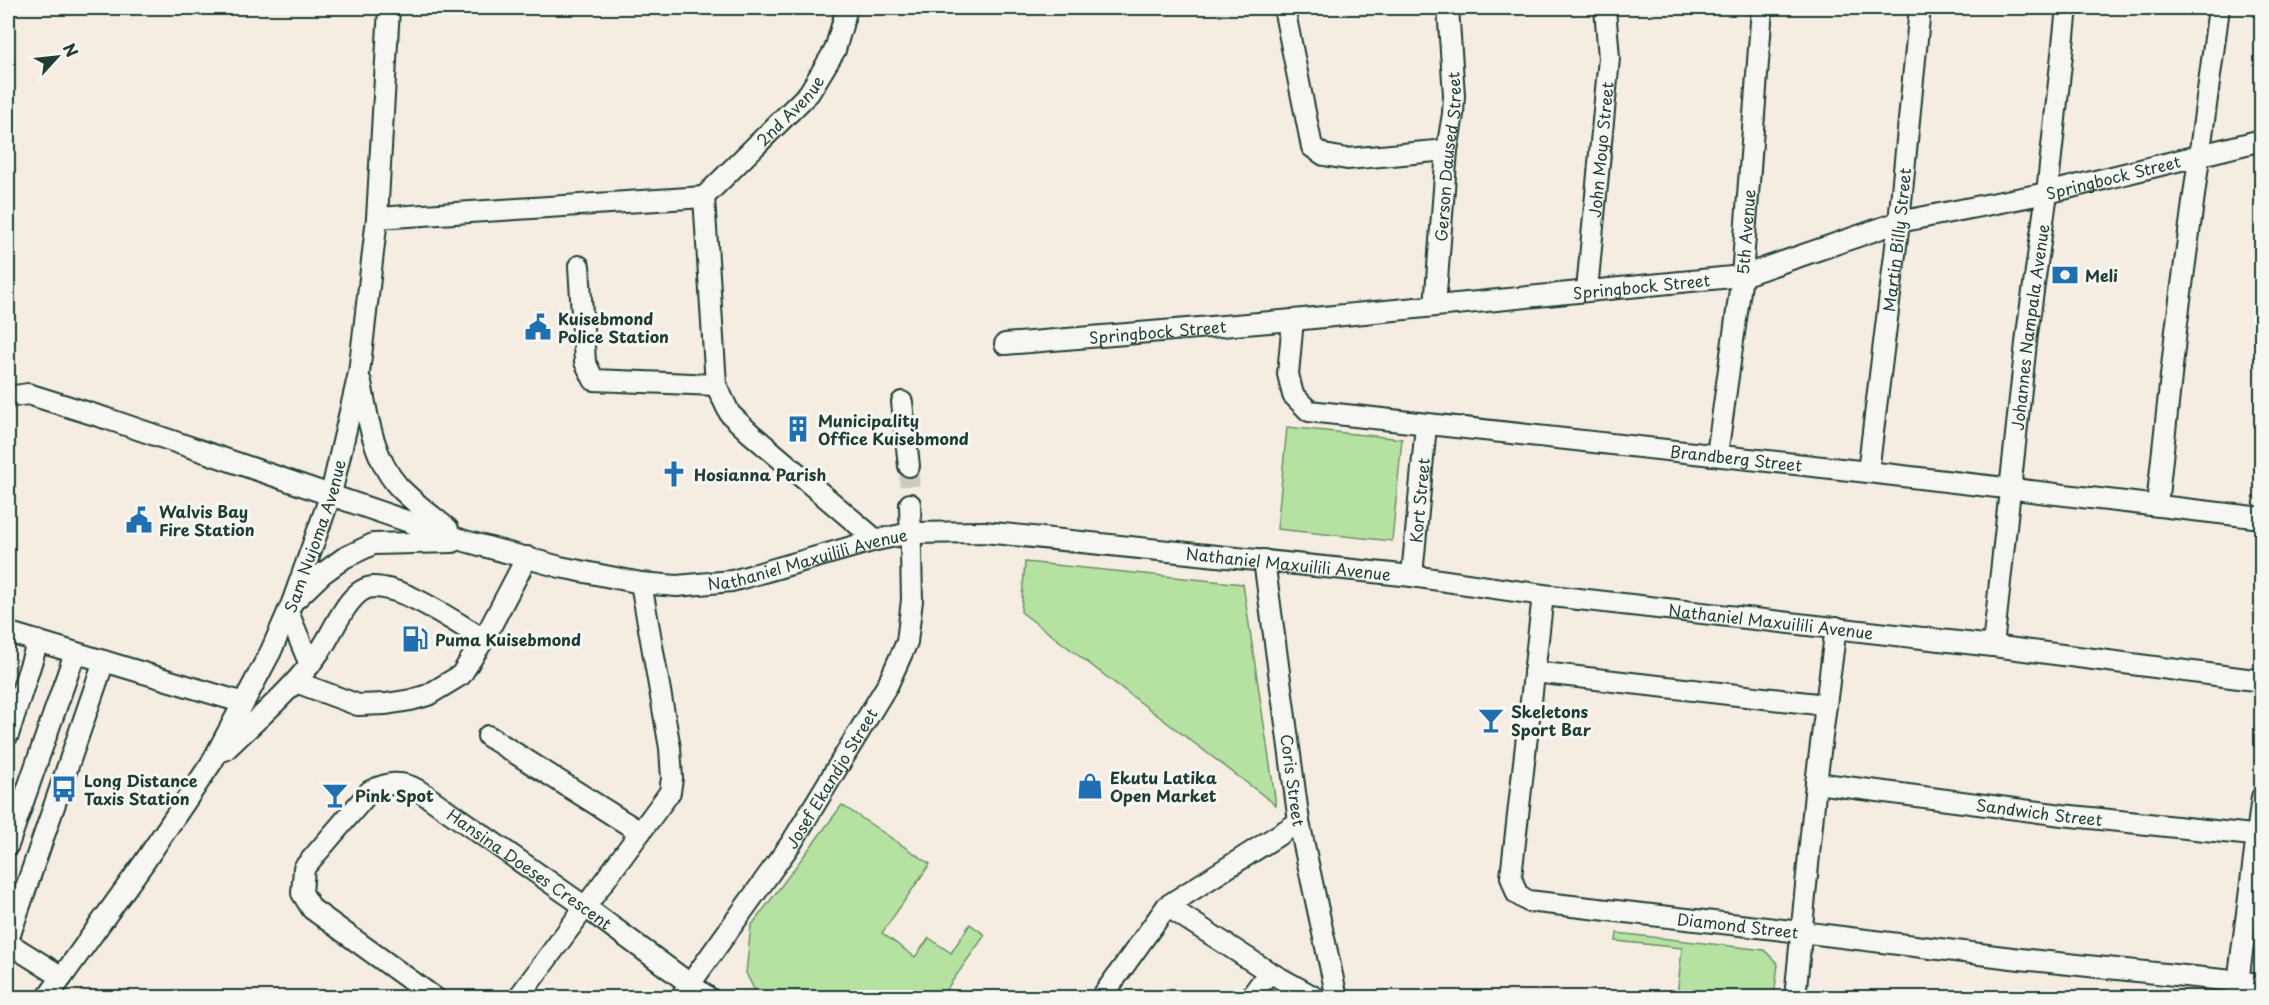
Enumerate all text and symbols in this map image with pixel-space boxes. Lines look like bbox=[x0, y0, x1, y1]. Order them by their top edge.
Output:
north arrow bbox=[27, 27, 87, 87]
text: N bbox=[58, 39, 85, 61]
street label: 2nd Avenue bbox=[750, 70, 829, 151]
street label: Gerson Daused Street bbox=[1428, 71, 1466, 242]
street label: John Moyo Street bbox=[1582, 80, 1619, 219]
street label: Springbock Street bbox=[2043, 148, 2183, 205]
street label: Martin Billy Street bbox=[1876, 166, 1916, 313]
street label: 5th Avenue bbox=[1730, 188, 1760, 275]
street label: Johannes Nampala Avenue bbox=[2005, 222, 2055, 431]
bank icon: Meli bbox=[2050, 260, 2080, 290]
place label: Meli bbox=[2085, 263, 2118, 287]
street label: Springbock Street bbox=[1572, 267, 1711, 305]
place label: Kuisebmond Police Station bbox=[558, 306, 669, 348]
public building icon: Kuisebmond Police Station bbox=[523, 312, 553, 342]
street label: Springbock Street bbox=[1088, 314, 1228, 349]
place label: Municipality Office Kuisebmond bbox=[818, 408, 969, 450]
building icon: Municipality Office Kuisebmond bbox=[783, 414, 813, 444]
street label: Brandberg Street bbox=[1669, 438, 1804, 477]
street label: Kort Street bbox=[1403, 456, 1435, 544]
street label: Sam Nujoma Avenue bbox=[277, 457, 351, 616]
church icon: Hosianna Parish bbox=[659, 459, 689, 489]
place label: Hosianna Parish bbox=[694, 462, 826, 486]
place label: Walvis Bay Fire Station bbox=[159, 499, 255, 541]
public building icon: Walvis Bay Fire Station bbox=[124, 505, 154, 535]
street label: Nathaniel Maxuilili Avenue bbox=[706, 522, 910, 595]
street label: Nathaniel Maxuilili Avenue bbox=[1184, 541, 1392, 586]
street label: Nathaniel Maxuilili Avenue bbox=[1667, 597, 1875, 644]
fuel station icon: Puma Kuisebmond bbox=[400, 624, 430, 654]
place label: Puma Kuisebmond bbox=[435, 627, 581, 651]
place label: Skeletons Sport Bar bbox=[1511, 699, 1592, 741]
street label: Josef Ekandjo Street bbox=[779, 703, 883, 853]
bar icon: Skeletons Sport Bar bbox=[1476, 705, 1506, 735]
street label: Coris Street bbox=[1275, 732, 1312, 829]
place label: Ekutu Latika Open Market bbox=[1110, 765, 1217, 807]
place label: Long Distance Taxis Station bbox=[84, 768, 198, 810]
shop icon: Ekutu Latika Open Market bbox=[1075, 771, 1105, 801]
bus stop icon: Long Distance Taxis Station bbox=[49, 774, 79, 804]
bar icon: Pink Spot bbox=[320, 780, 350, 810]
place label: Pink Spot bbox=[355, 783, 434, 807]
street label: Sandwich Street bbox=[1975, 792, 2104, 831]
street label: Hansina Doeses Crescent bbox=[443, 802, 617, 935]
street label: Diamond Street bbox=[1676, 906, 1800, 944]

